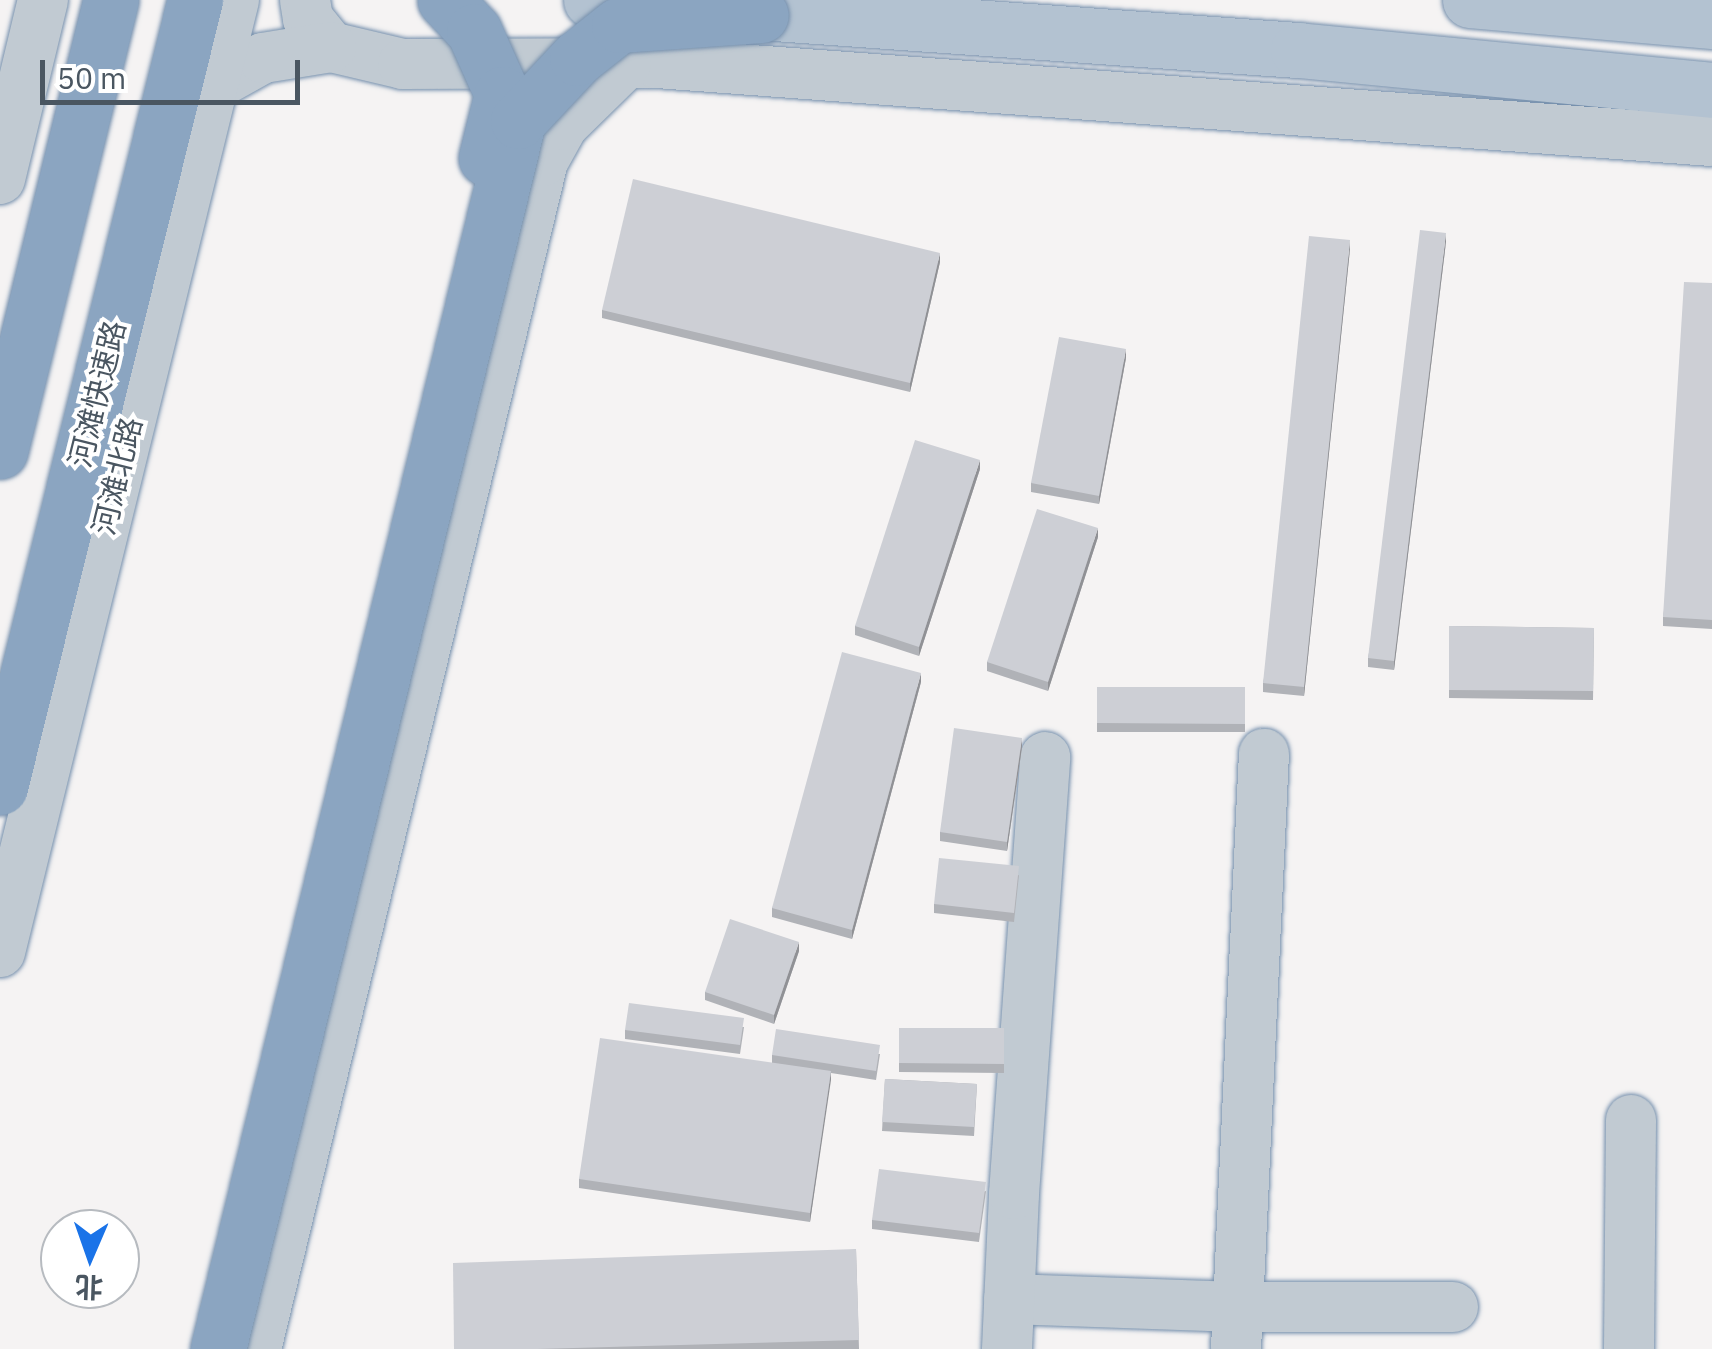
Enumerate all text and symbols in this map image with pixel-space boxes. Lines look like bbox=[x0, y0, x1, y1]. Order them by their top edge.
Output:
scale bar bbox=[45, 40, 305, 102]
text: 50 m bbox=[57, 58, 126, 97]
street label: 河滩快速路 bbox=[61, 317, 133, 471]
street label: 河滩北路 bbox=[85, 413, 149, 539]
north arrow bbox=[40, 1209, 140, 1309]
text: 北 bbox=[74, 1269, 104, 1306]

